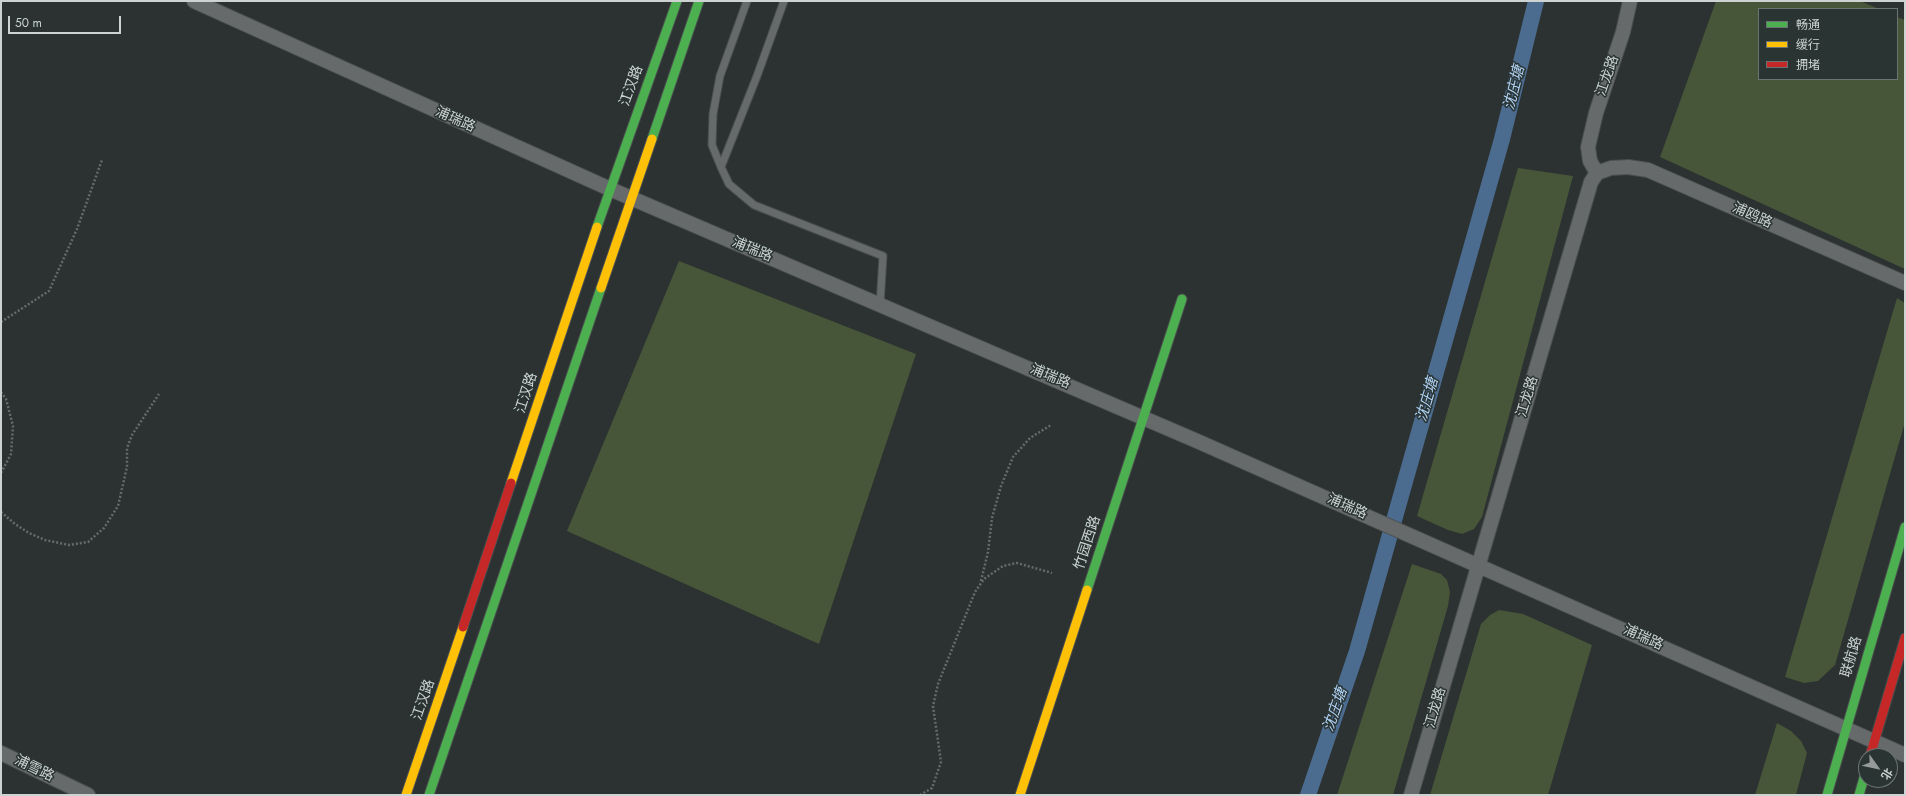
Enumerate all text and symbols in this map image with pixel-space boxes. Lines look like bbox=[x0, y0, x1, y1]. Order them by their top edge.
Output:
scale bar bbox=[10, 8, 123, 34]
legend bbox=[1758, 8, 1898, 80]
text: 50 m bbox=[15, 14, 42, 32]
text: 畅通 bbox=[1796, 16, 1820, 34]
text: 缓行 bbox=[1796, 36, 1820, 54]
street label: 江龙路 bbox=[1593, 53, 1623, 99]
text: 拥堵 bbox=[1796, 56, 1820, 74]
street label: 江汉路 bbox=[617, 63, 647, 109]
water label: 沈庄塘 bbox=[1501, 64, 1529, 112]
street label: 浦瑞路 bbox=[432, 104, 478, 136]
street label: 浦鸥路 bbox=[1729, 200, 1775, 232]
street label: 浦瑞路 bbox=[729, 234, 775, 266]
street label: 浦瑞路 bbox=[1027, 361, 1073, 393]
street label: 江汉路 bbox=[513, 370, 541, 416]
street label: 江龙路 bbox=[1514, 374, 1542, 420]
water label: 沈庄塘 bbox=[1413, 376, 1443, 424]
street label: 浦瑞路 bbox=[1324, 491, 1370, 523]
street label: 竹园西路 bbox=[1071, 514, 1105, 572]
street label: 浦瑞路 bbox=[1620, 622, 1666, 654]
street label: 联航路 bbox=[1838, 634, 1866, 680]
street label: 江汉路 bbox=[409, 677, 439, 723]
street label: 江龙路 bbox=[1422, 685, 1450, 731]
water label: 沈庄塘 bbox=[1320, 686, 1352, 734]
north arrow bbox=[1858, 748, 1898, 788]
street label: 浦雪路 bbox=[11, 752, 57, 786]
text: 北 bbox=[1878, 765, 1897, 783]

